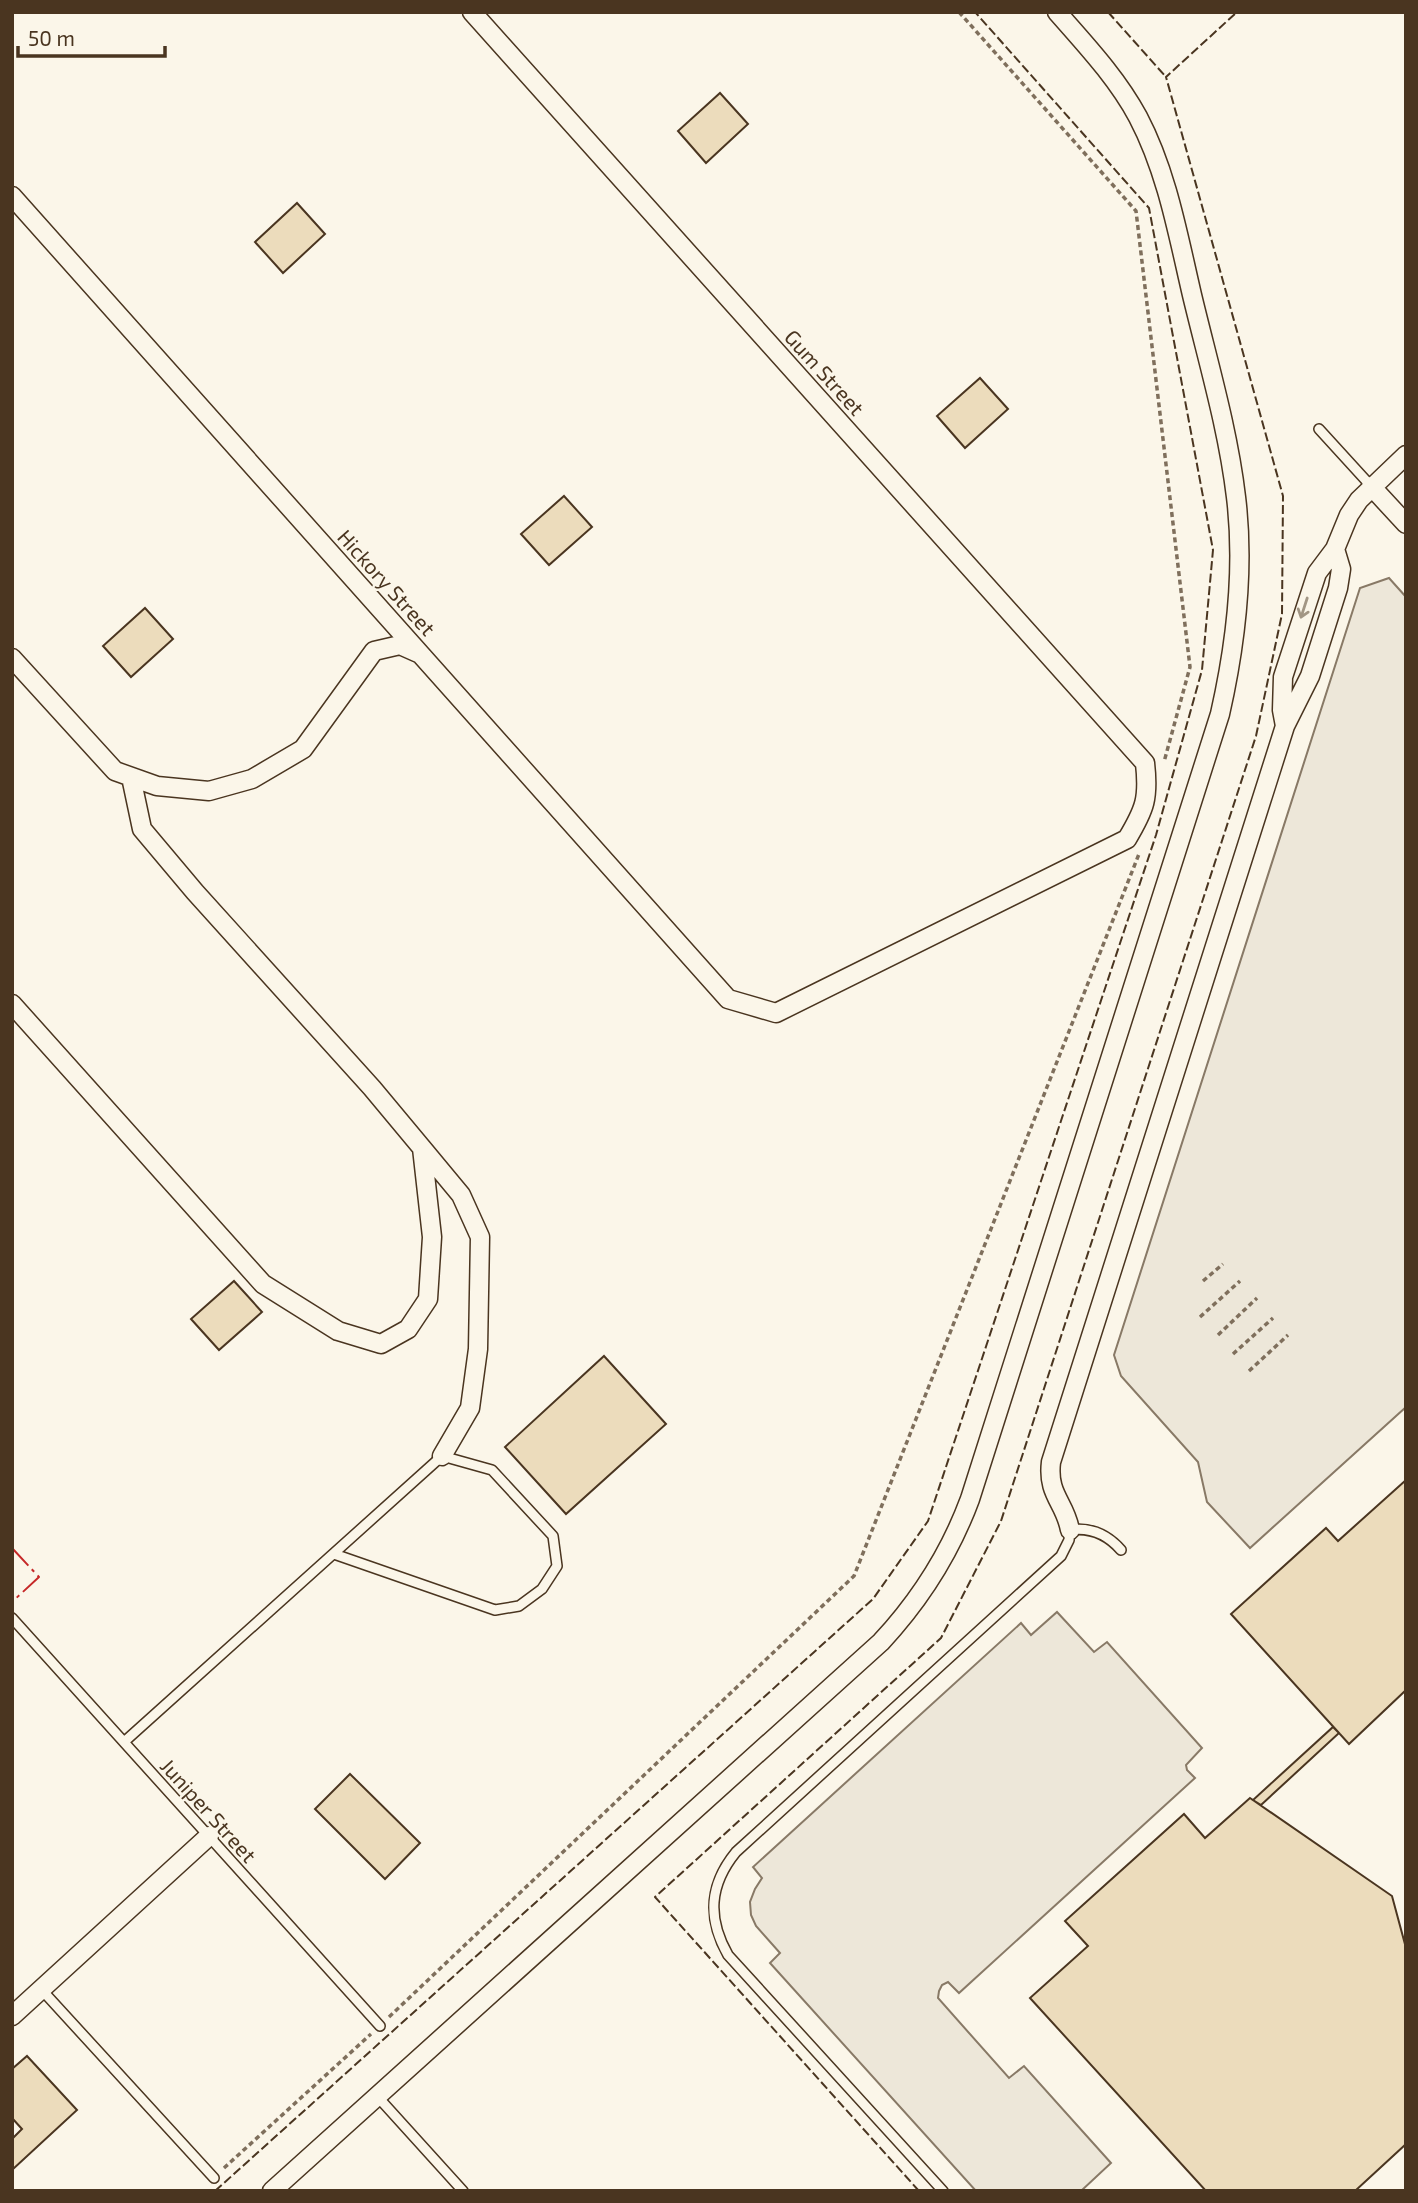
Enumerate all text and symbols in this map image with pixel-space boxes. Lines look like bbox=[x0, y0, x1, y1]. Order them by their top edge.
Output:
scale bar bbox=[18, 14, 164, 58]
text: 50 m bbox=[28, 25, 75, 50]
street label: Gum Street bbox=[780, 324, 870, 420]
street label: Hickory Street bbox=[333, 524, 441, 640]
one-way arrow bbox=[1297, 597, 1309, 619]
street label: Juniper Street bbox=[156, 1753, 262, 1867]

